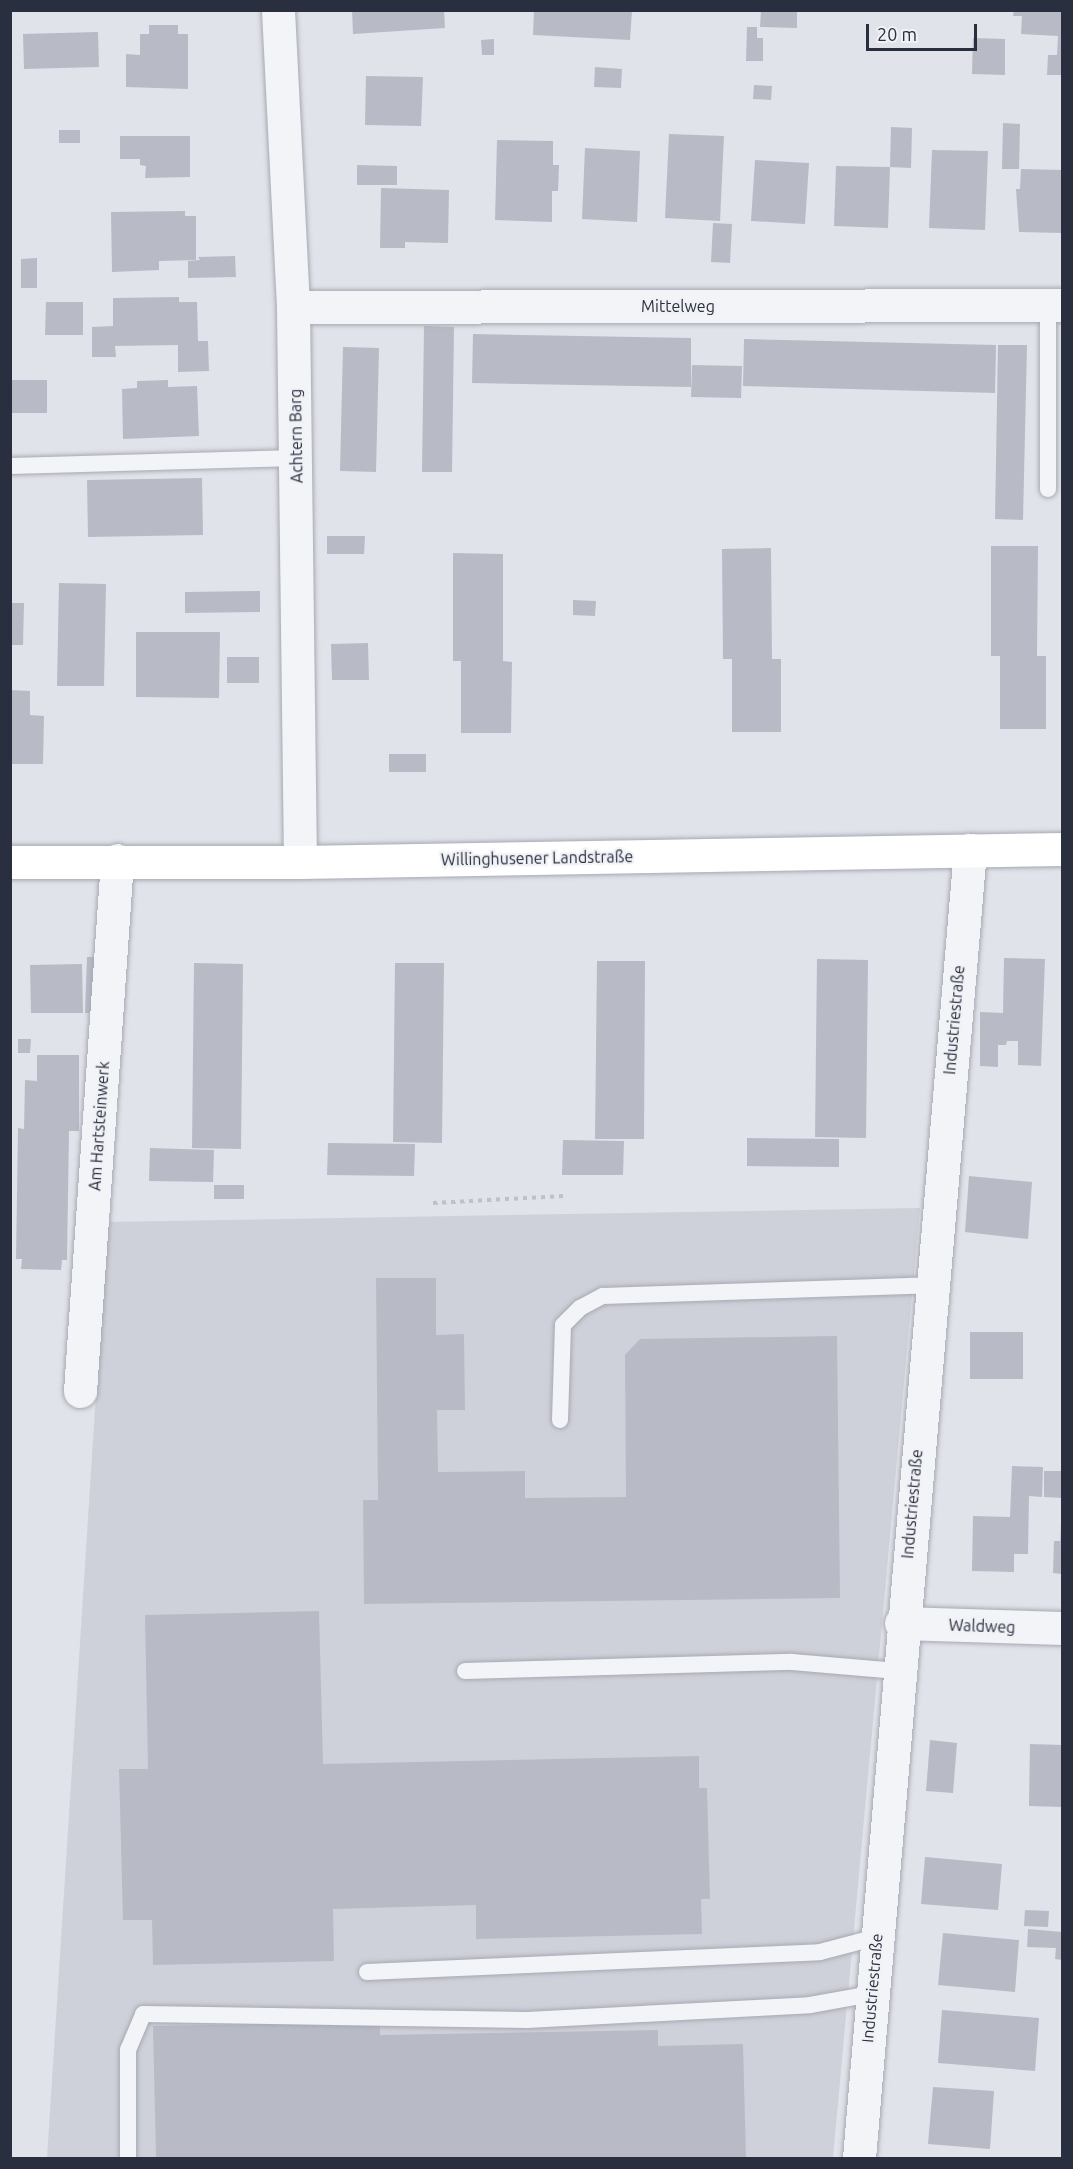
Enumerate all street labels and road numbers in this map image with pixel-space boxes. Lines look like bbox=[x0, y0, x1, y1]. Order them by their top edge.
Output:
street label: Mittelweg bbox=[641, 296, 715, 316]
street label: Achtern Barg bbox=[286, 389, 306, 483]
street label: Willinghusener Landstraße bbox=[441, 847, 633, 869]
street label: Industriestraße bbox=[940, 965, 968, 1075]
street label: Am Hartsteinwerk bbox=[85, 1060, 113, 1192]
street label: Industriestraße bbox=[898, 1449, 926, 1559]
street label: Waldweg bbox=[948, 1615, 1016, 1637]
street label: Industriestraße bbox=[858, 1933, 886, 2043]

